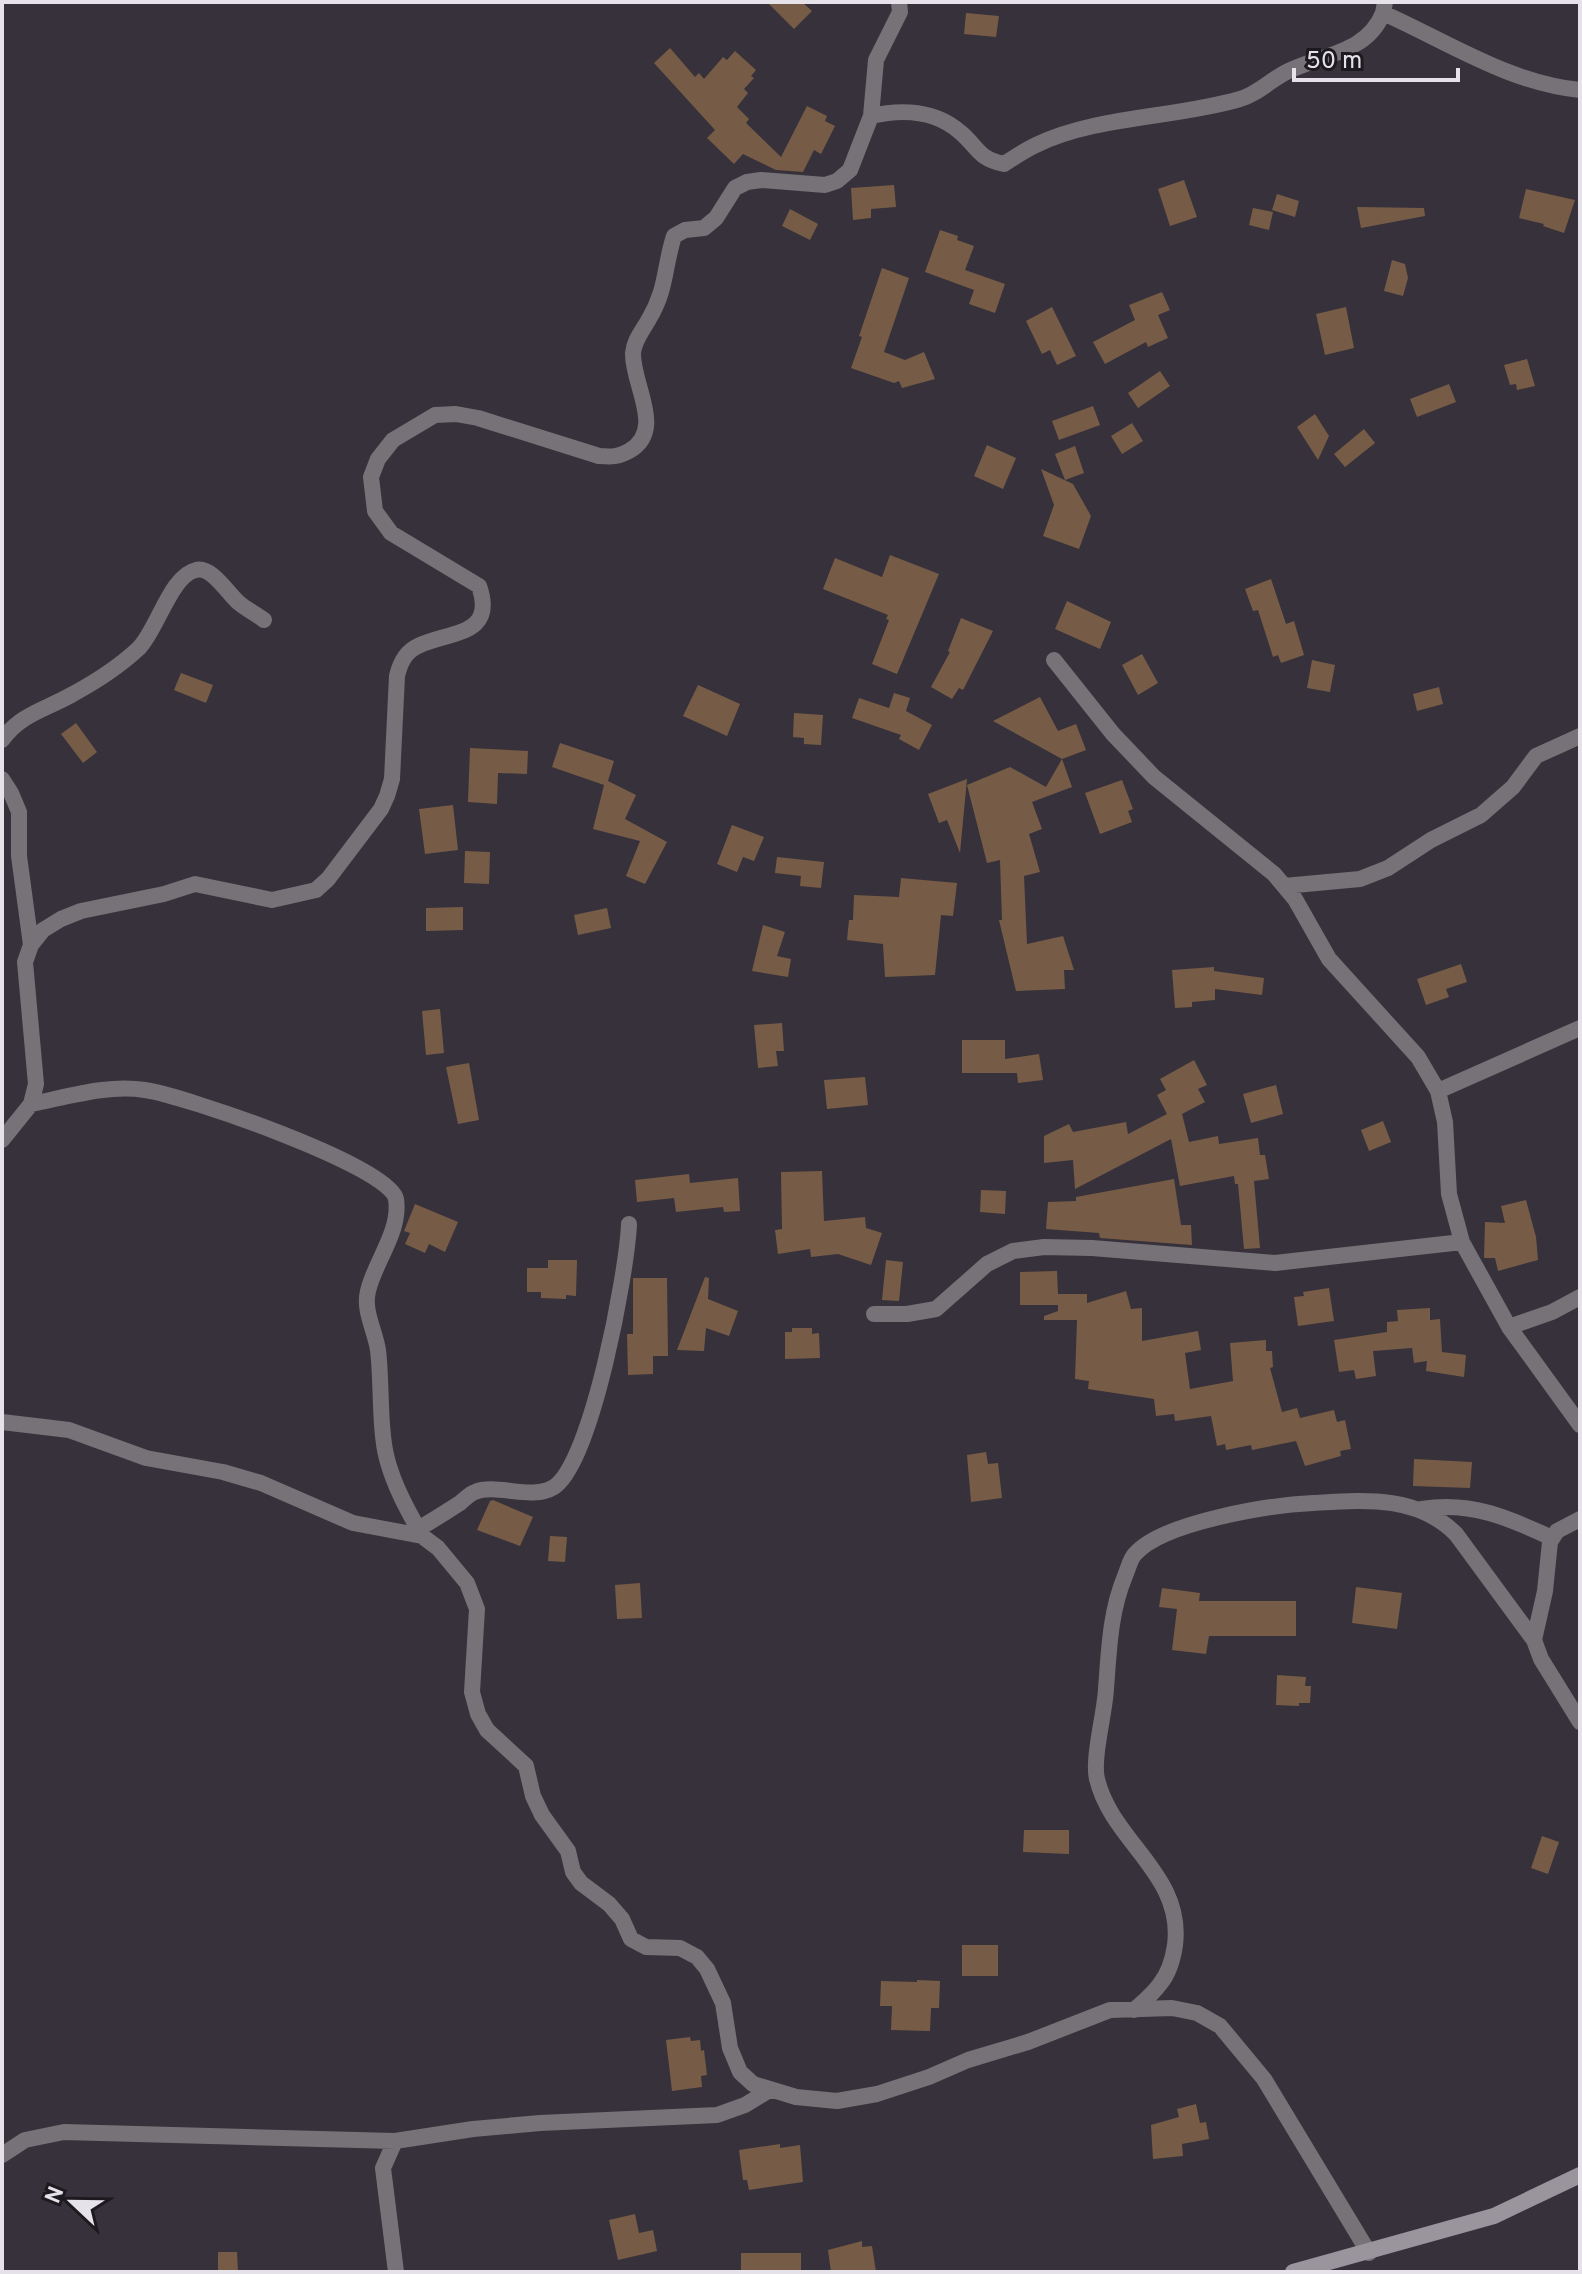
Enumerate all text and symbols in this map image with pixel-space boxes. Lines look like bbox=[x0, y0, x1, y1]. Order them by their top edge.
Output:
scale bar bbox=[1294, 32, 1458, 82]
text: 50 m bbox=[1306, 47, 1362, 77]
north arrow bbox=[32, 2162, 112, 2242]
text: N bbox=[40, 2183, 71, 2208]

